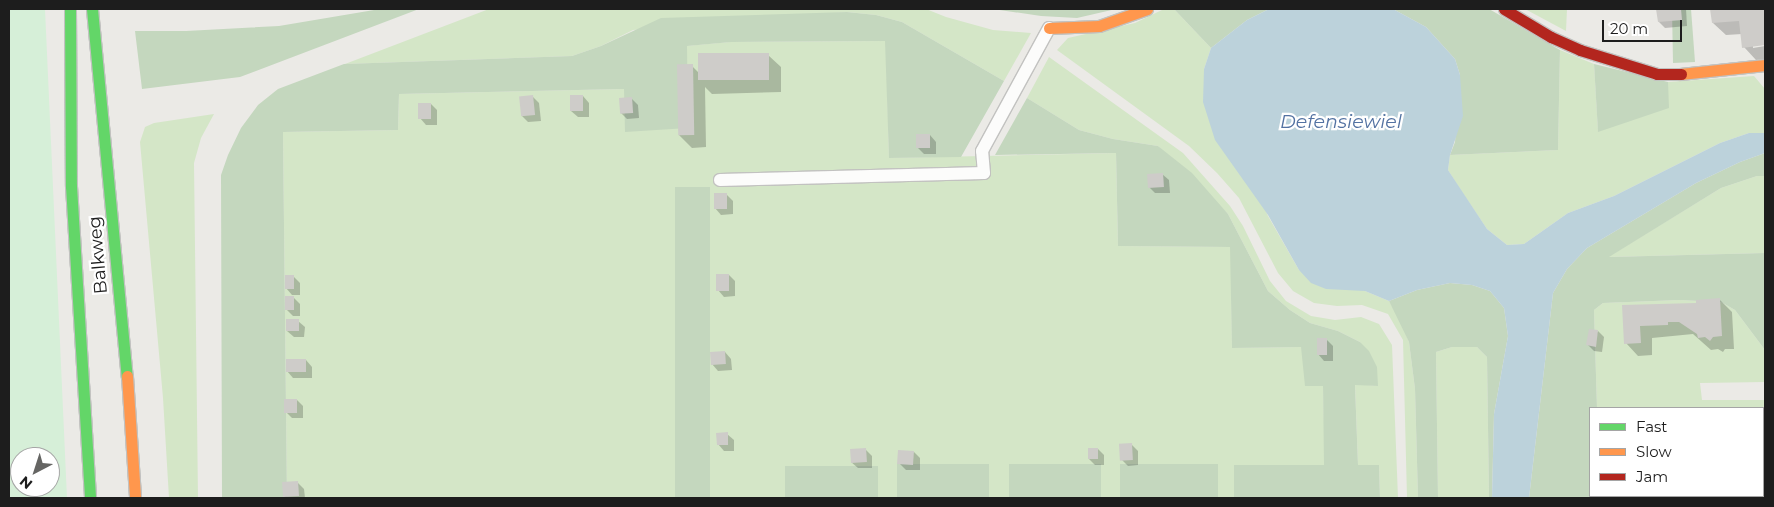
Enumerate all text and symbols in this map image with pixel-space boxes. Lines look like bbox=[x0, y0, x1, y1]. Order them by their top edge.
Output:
scale bar bbox=[1604, 10, 1684, 42]
text: 20 m bbox=[1610, 19, 1648, 38]
water label: Defensiewiel bbox=[1280, 111, 1402, 133]
street label: Balkweg bbox=[84, 215, 112, 295]
legend bbox=[1589, 407, 1764, 497]
text: Fast bbox=[1636, 417, 1667, 436]
text: Slow bbox=[1636, 442, 1672, 461]
north arrow bbox=[10, 447, 60, 497]
text: Jam bbox=[1636, 467, 1668, 486]
text: N bbox=[16, 472, 36, 493]

